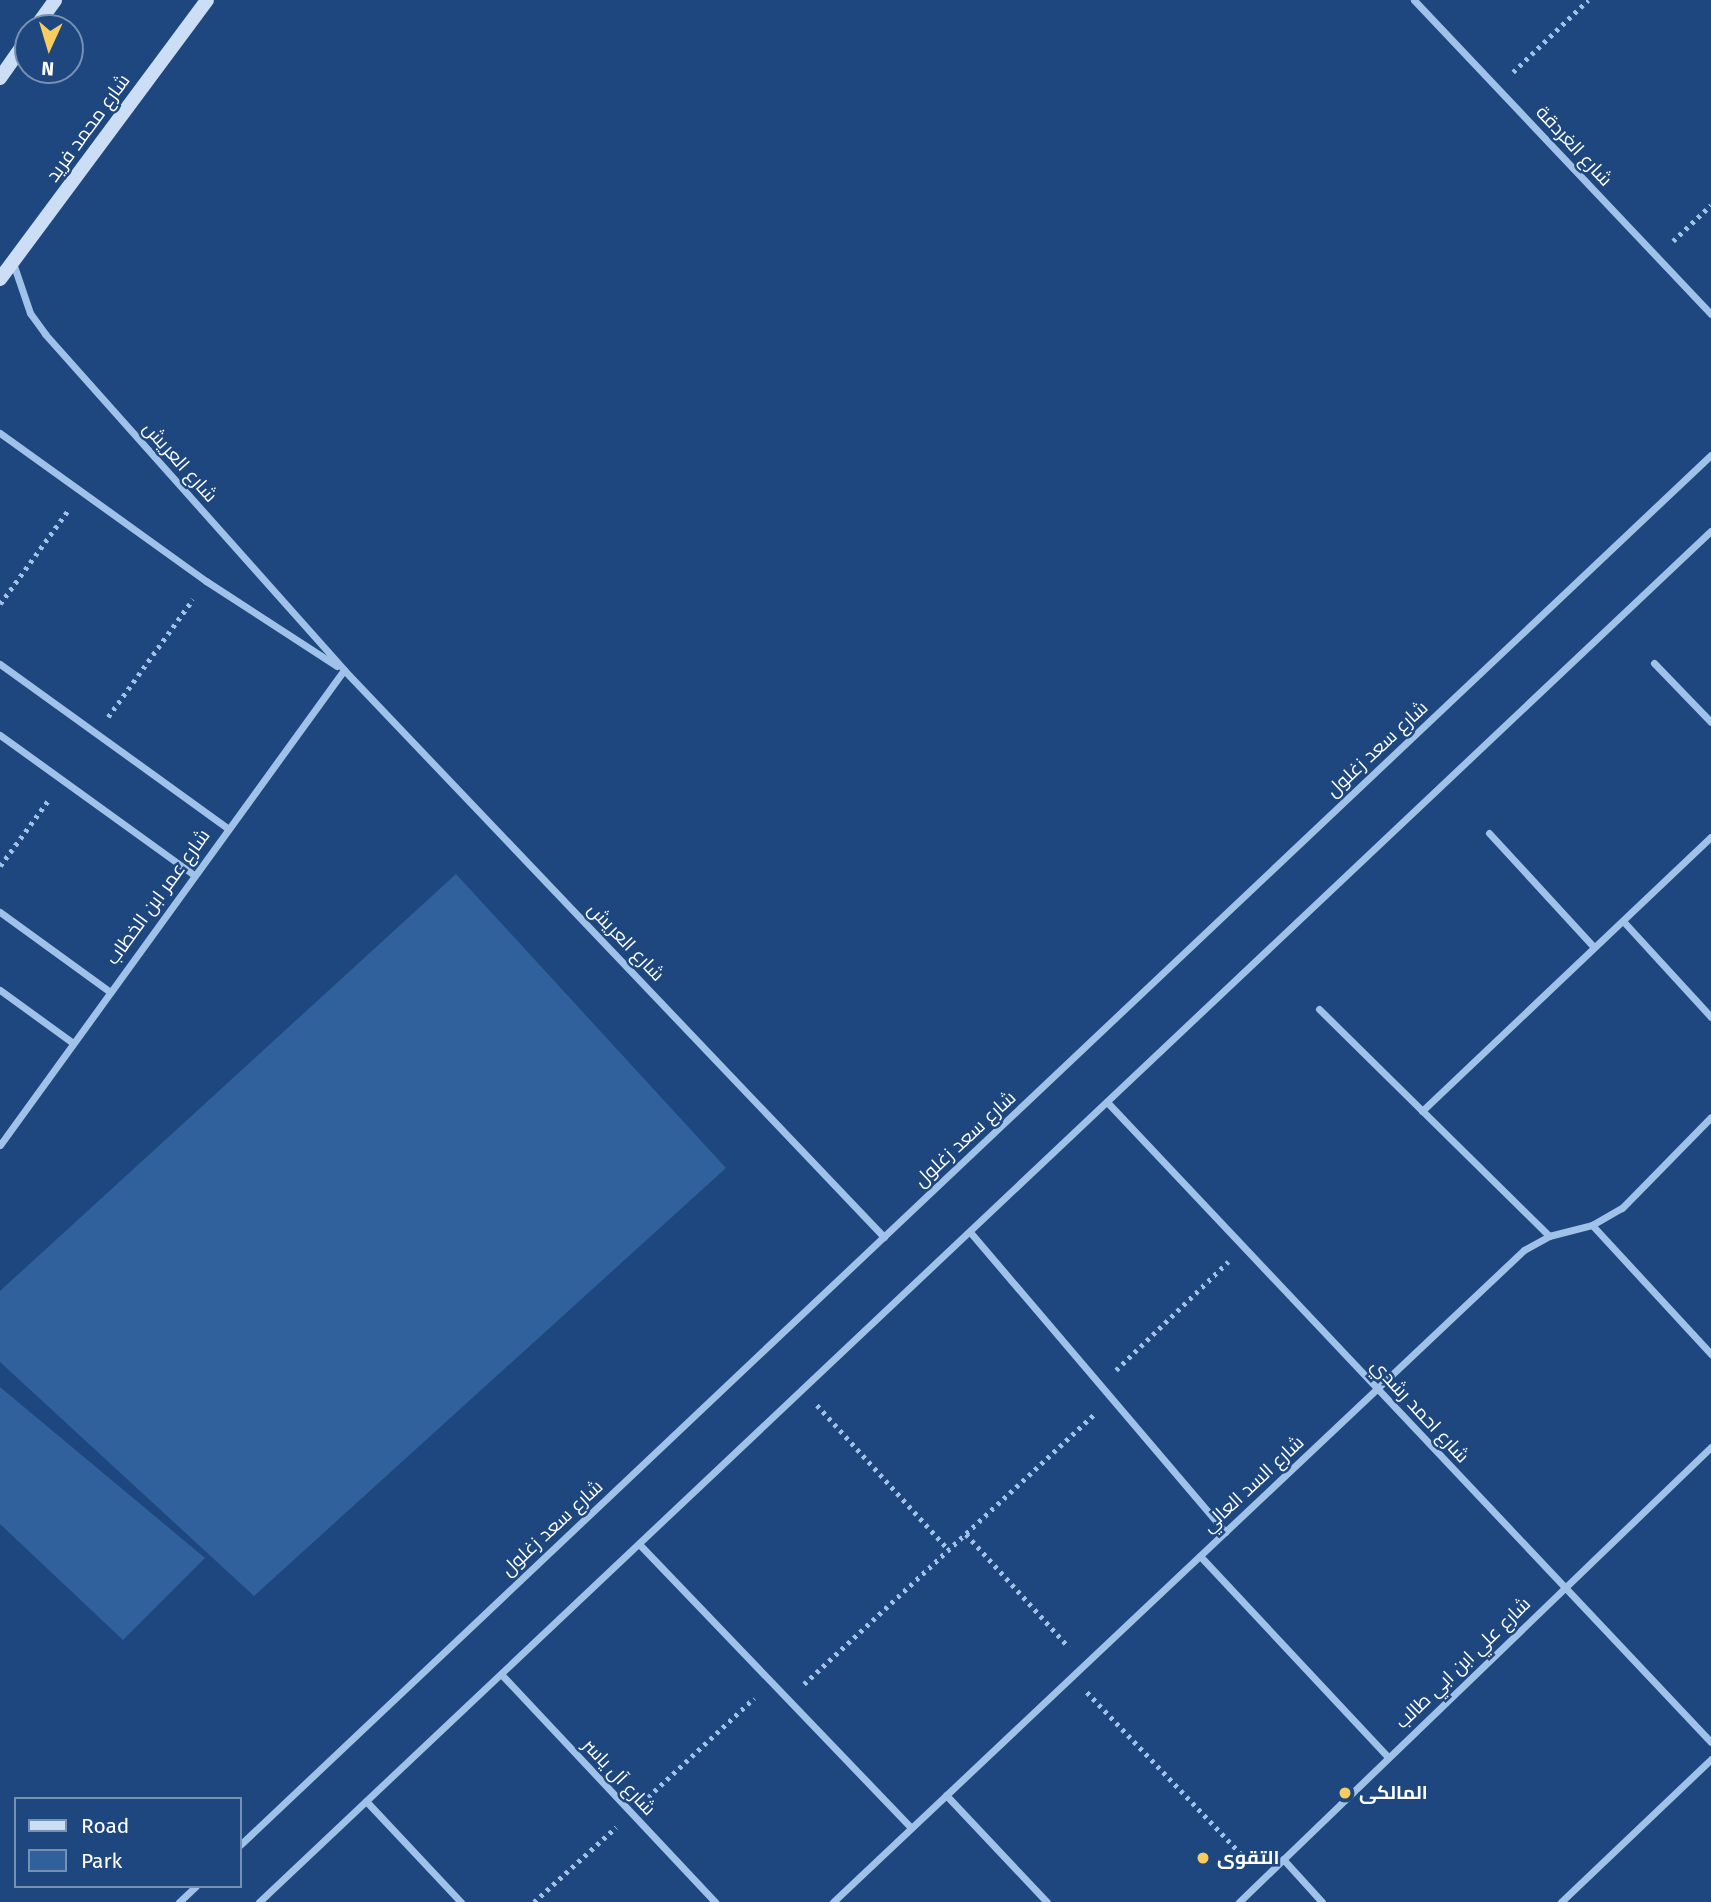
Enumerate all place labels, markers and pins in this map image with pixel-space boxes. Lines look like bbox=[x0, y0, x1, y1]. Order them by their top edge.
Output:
place label: المالكى bbox=[1359, 1782, 1428, 1804]
marker: المالكى bbox=[1337, 1785, 1353, 1801]
place label: التقوى bbox=[1217, 1847, 1279, 1869]
marker: التقوى bbox=[1195, 1850, 1211, 1866]

